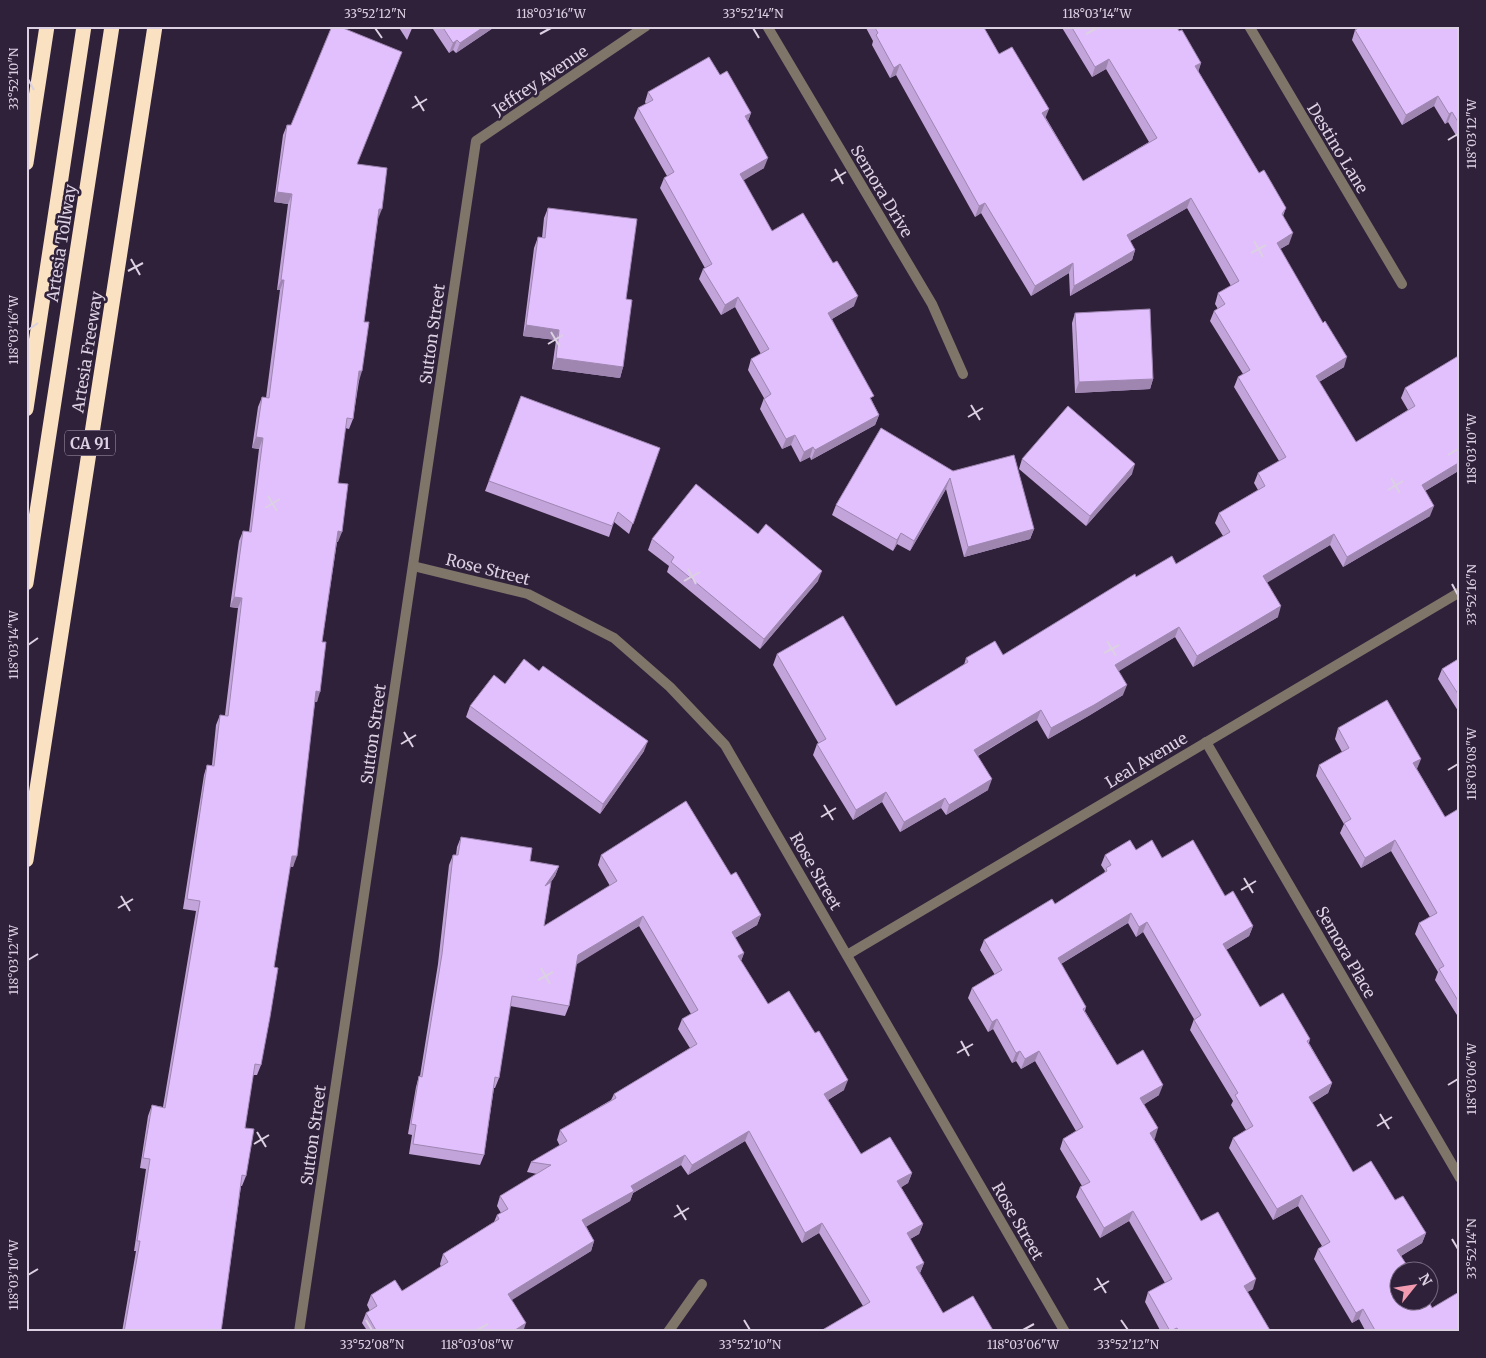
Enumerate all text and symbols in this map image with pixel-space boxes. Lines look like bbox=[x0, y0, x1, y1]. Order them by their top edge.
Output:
text: 33°52'12"N bbox=[344, 6, 407, 21]
text: 118°03'16"W bbox=[516, 6, 587, 21]
text: 33°52'14"N bbox=[723, 6, 784, 21]
text: 118°03'14"W bbox=[1063, 6, 1132, 21]
street label: Jeffrey Avenue bbox=[488, 41, 591, 120]
text: 33°52'10"N bbox=[6, 47, 21, 110]
text: 118°03'12"W bbox=[1464, 98, 1479, 169]
street label: Destino Lane bbox=[1303, 99, 1373, 197]
street label: Semora Drive bbox=[847, 141, 917, 241]
street label: Artesia Tollway bbox=[42, 182, 80, 304]
street label: Sutton Street bbox=[415, 282, 449, 385]
street label: Artesia Freeway bbox=[67, 289, 107, 415]
text: 118°03'16"W bbox=[6, 294, 21, 365]
text: 118°03'10"W bbox=[1464, 413, 1479, 484]
road number: CA 91 bbox=[65, 430, 115, 456]
street label: Rose Street bbox=[444, 549, 533, 589]
text: 33°52'16"N bbox=[1464, 564, 1479, 626]
text: 118°03'14"W bbox=[6, 610, 21, 679]
street label: Sutton Street bbox=[356, 682, 390, 785]
text: 118°03'08"W bbox=[1464, 727, 1479, 800]
street label: Leal Avenue bbox=[1101, 728, 1191, 792]
street label: Rose Street bbox=[786, 829, 847, 914]
street label: Semora Place bbox=[1312, 903, 1380, 1001]
text: 118°03'12"W bbox=[6, 924, 21, 995]
text: 118°03'06"W bbox=[1464, 1042, 1479, 1115]
street label: Sutton Street bbox=[296, 1083, 330, 1186]
street label: Rose Street bbox=[988, 1179, 1049, 1264]
text: 33°52'14"N bbox=[1464, 1218, 1479, 1279]
text: 118°03'10"W bbox=[6, 1239, 21, 1310]
north arrow bbox=[1388, 1260, 1438, 1310]
text: N bbox=[1415, 1270, 1436, 1289]
text: 33°52'08"N bbox=[340, 1337, 405, 1352]
text: 118°03'08"W bbox=[441, 1337, 514, 1352]
text: 33°52'10"N bbox=[719, 1337, 782, 1352]
text: 118°03'06"W bbox=[987, 1337, 1060, 1352]
text: 33°52'12"N bbox=[1097, 1337, 1160, 1352]

